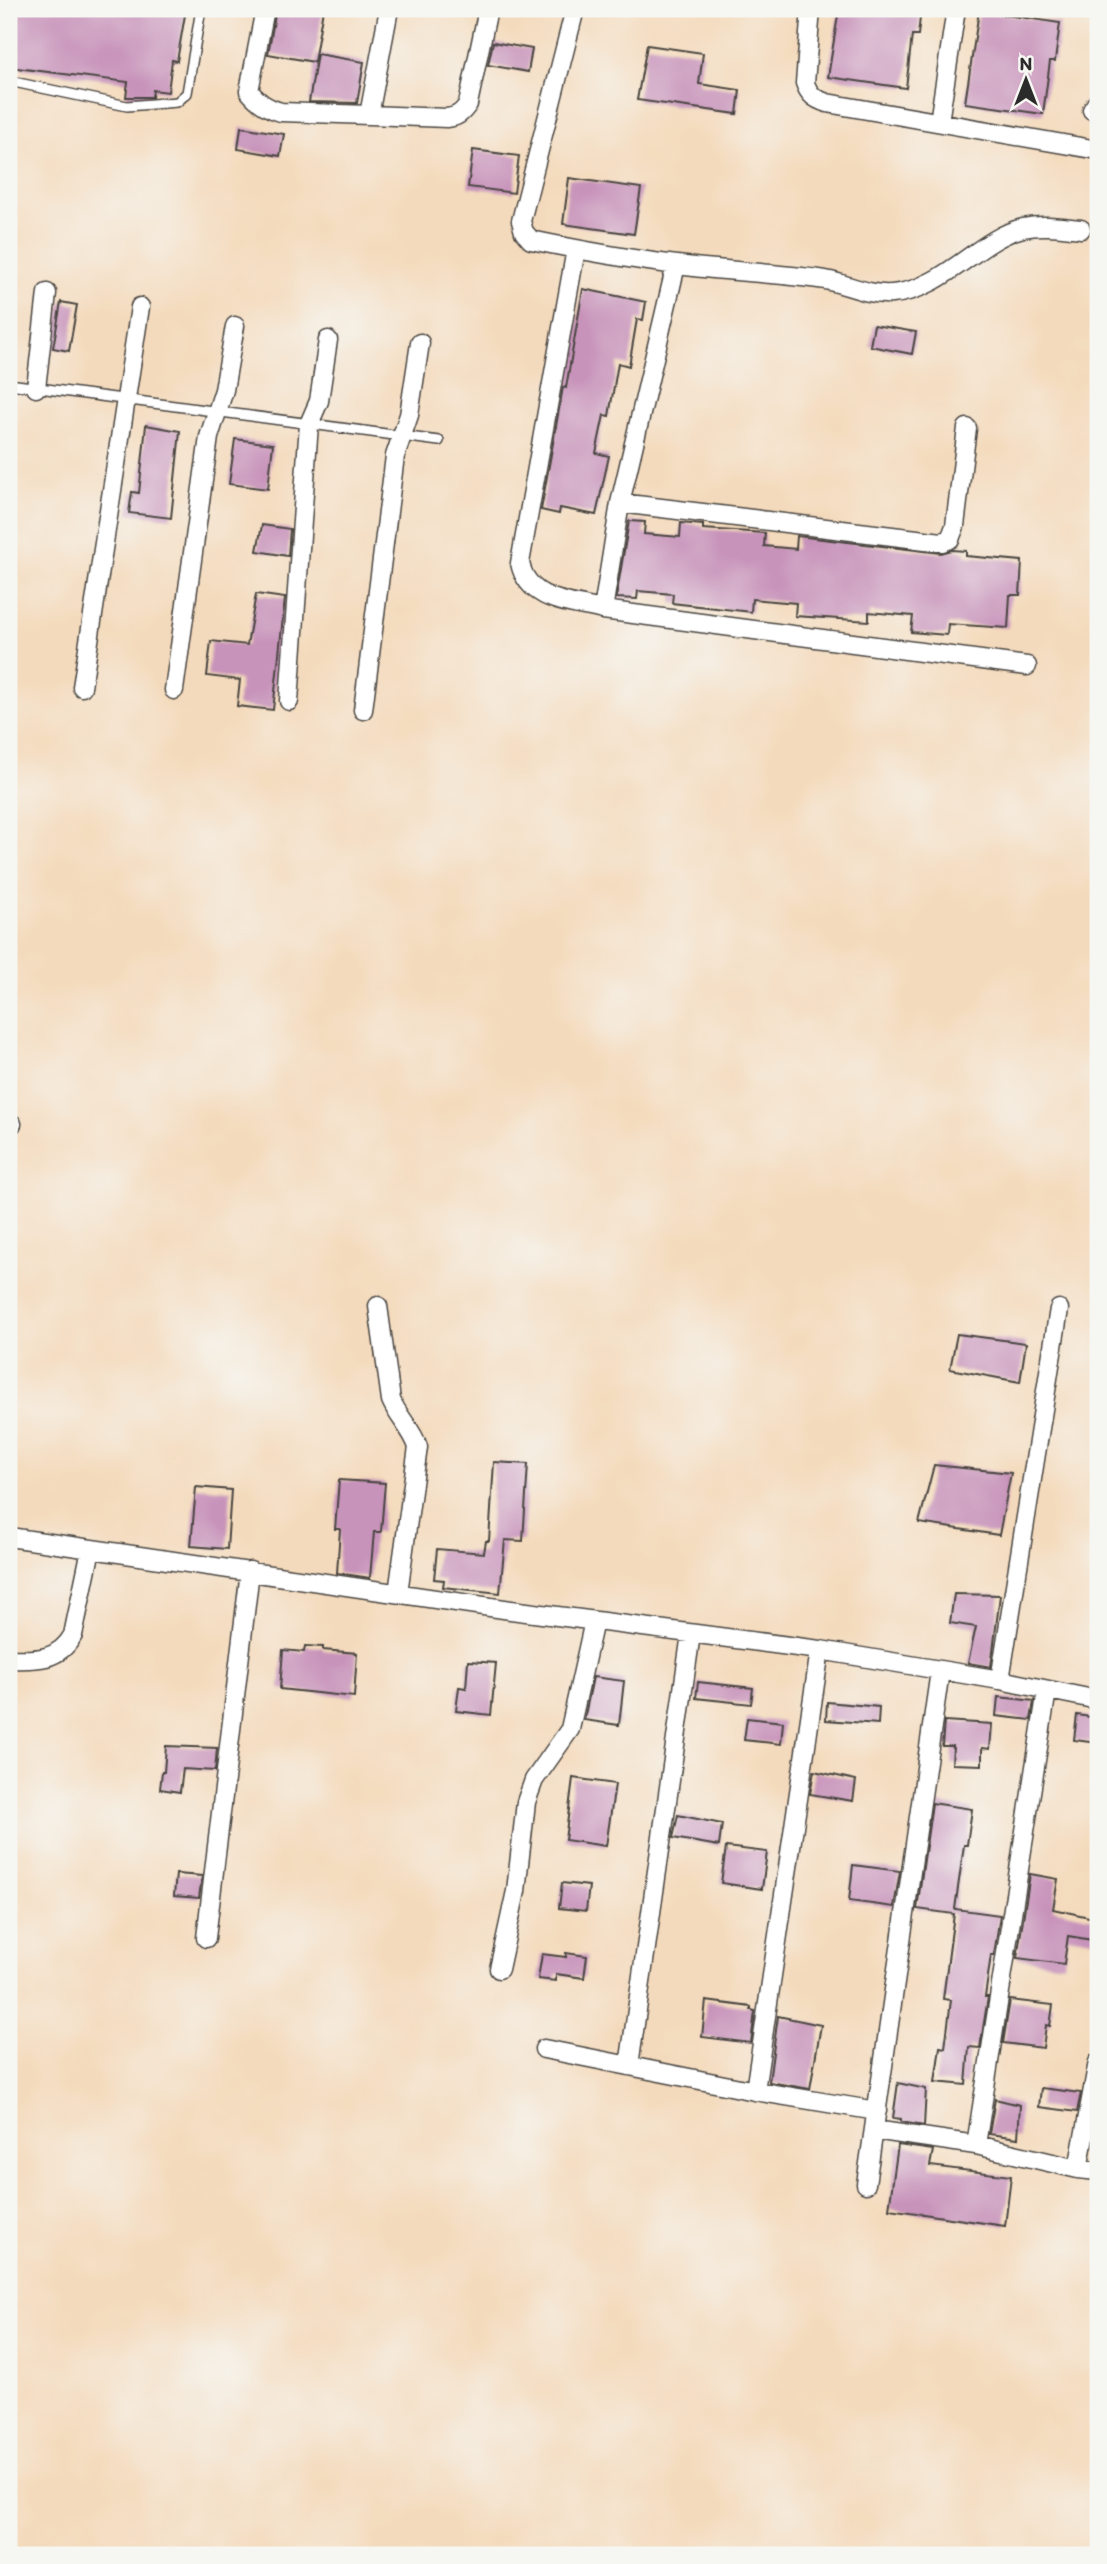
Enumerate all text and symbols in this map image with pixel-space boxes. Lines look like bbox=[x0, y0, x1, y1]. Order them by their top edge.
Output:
north arrow bbox=[992, 46, 1062, 116]
text: N bbox=[1020, 52, 1032, 75]

